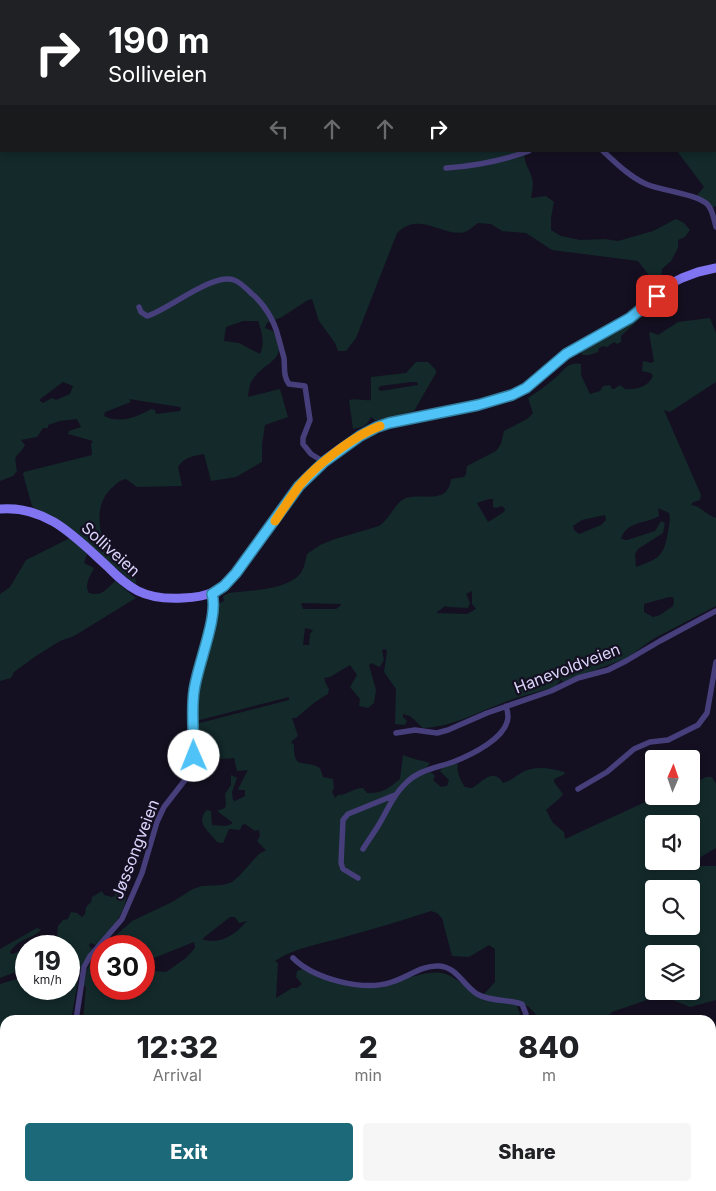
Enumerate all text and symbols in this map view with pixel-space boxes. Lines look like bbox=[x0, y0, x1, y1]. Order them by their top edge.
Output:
text: 190 m bbox=[108, 19, 210, 61]
icon: right bbox=[25, 20, 90, 85]
text: Solliveien bbox=[108, 61, 207, 87]
icon: left bbox=[265, 115, 293, 143]
icon: ahead bbox=[318, 115, 346, 143]
icon: ahead bbox=[371, 115, 399, 143]
icon: right bbox=[424, 115, 452, 143]
pin bbox=[636, 275, 678, 317]
icon: arrive bbox=[643, 282, 671, 310]
street label: Solliveien bbox=[77, 517, 145, 581]
street label: Hanevoldveien bbox=[511, 639, 623, 697]
position arrow bbox=[167, 729, 219, 781]
north arrow bbox=[645, 750, 700, 805]
map controls bbox=[645, 750, 700, 1000]
street label: Jøssongveien bbox=[107, 796, 163, 902]
button: sound bbox=[645, 815, 700, 870]
button: search bbox=[645, 880, 700, 935]
speed limit sign: 30 bbox=[90, 935, 155, 1000]
button: layers bbox=[645, 945, 700, 1000]
text: 19 bbox=[34, 946, 61, 976]
text: km/h bbox=[33, 972, 62, 987]
text: 12:32 bbox=[136, 1029, 218, 1065]
text: 2 bbox=[359, 1029, 378, 1065]
text: 840 bbox=[518, 1029, 580, 1065]
text: Arrival bbox=[153, 1065, 202, 1085]
text: min bbox=[355, 1065, 382, 1085]
text: m bbox=[542, 1065, 556, 1085]
button: Exit bbox=[25, 1123, 353, 1181]
button: Share bbox=[363, 1123, 691, 1181]

